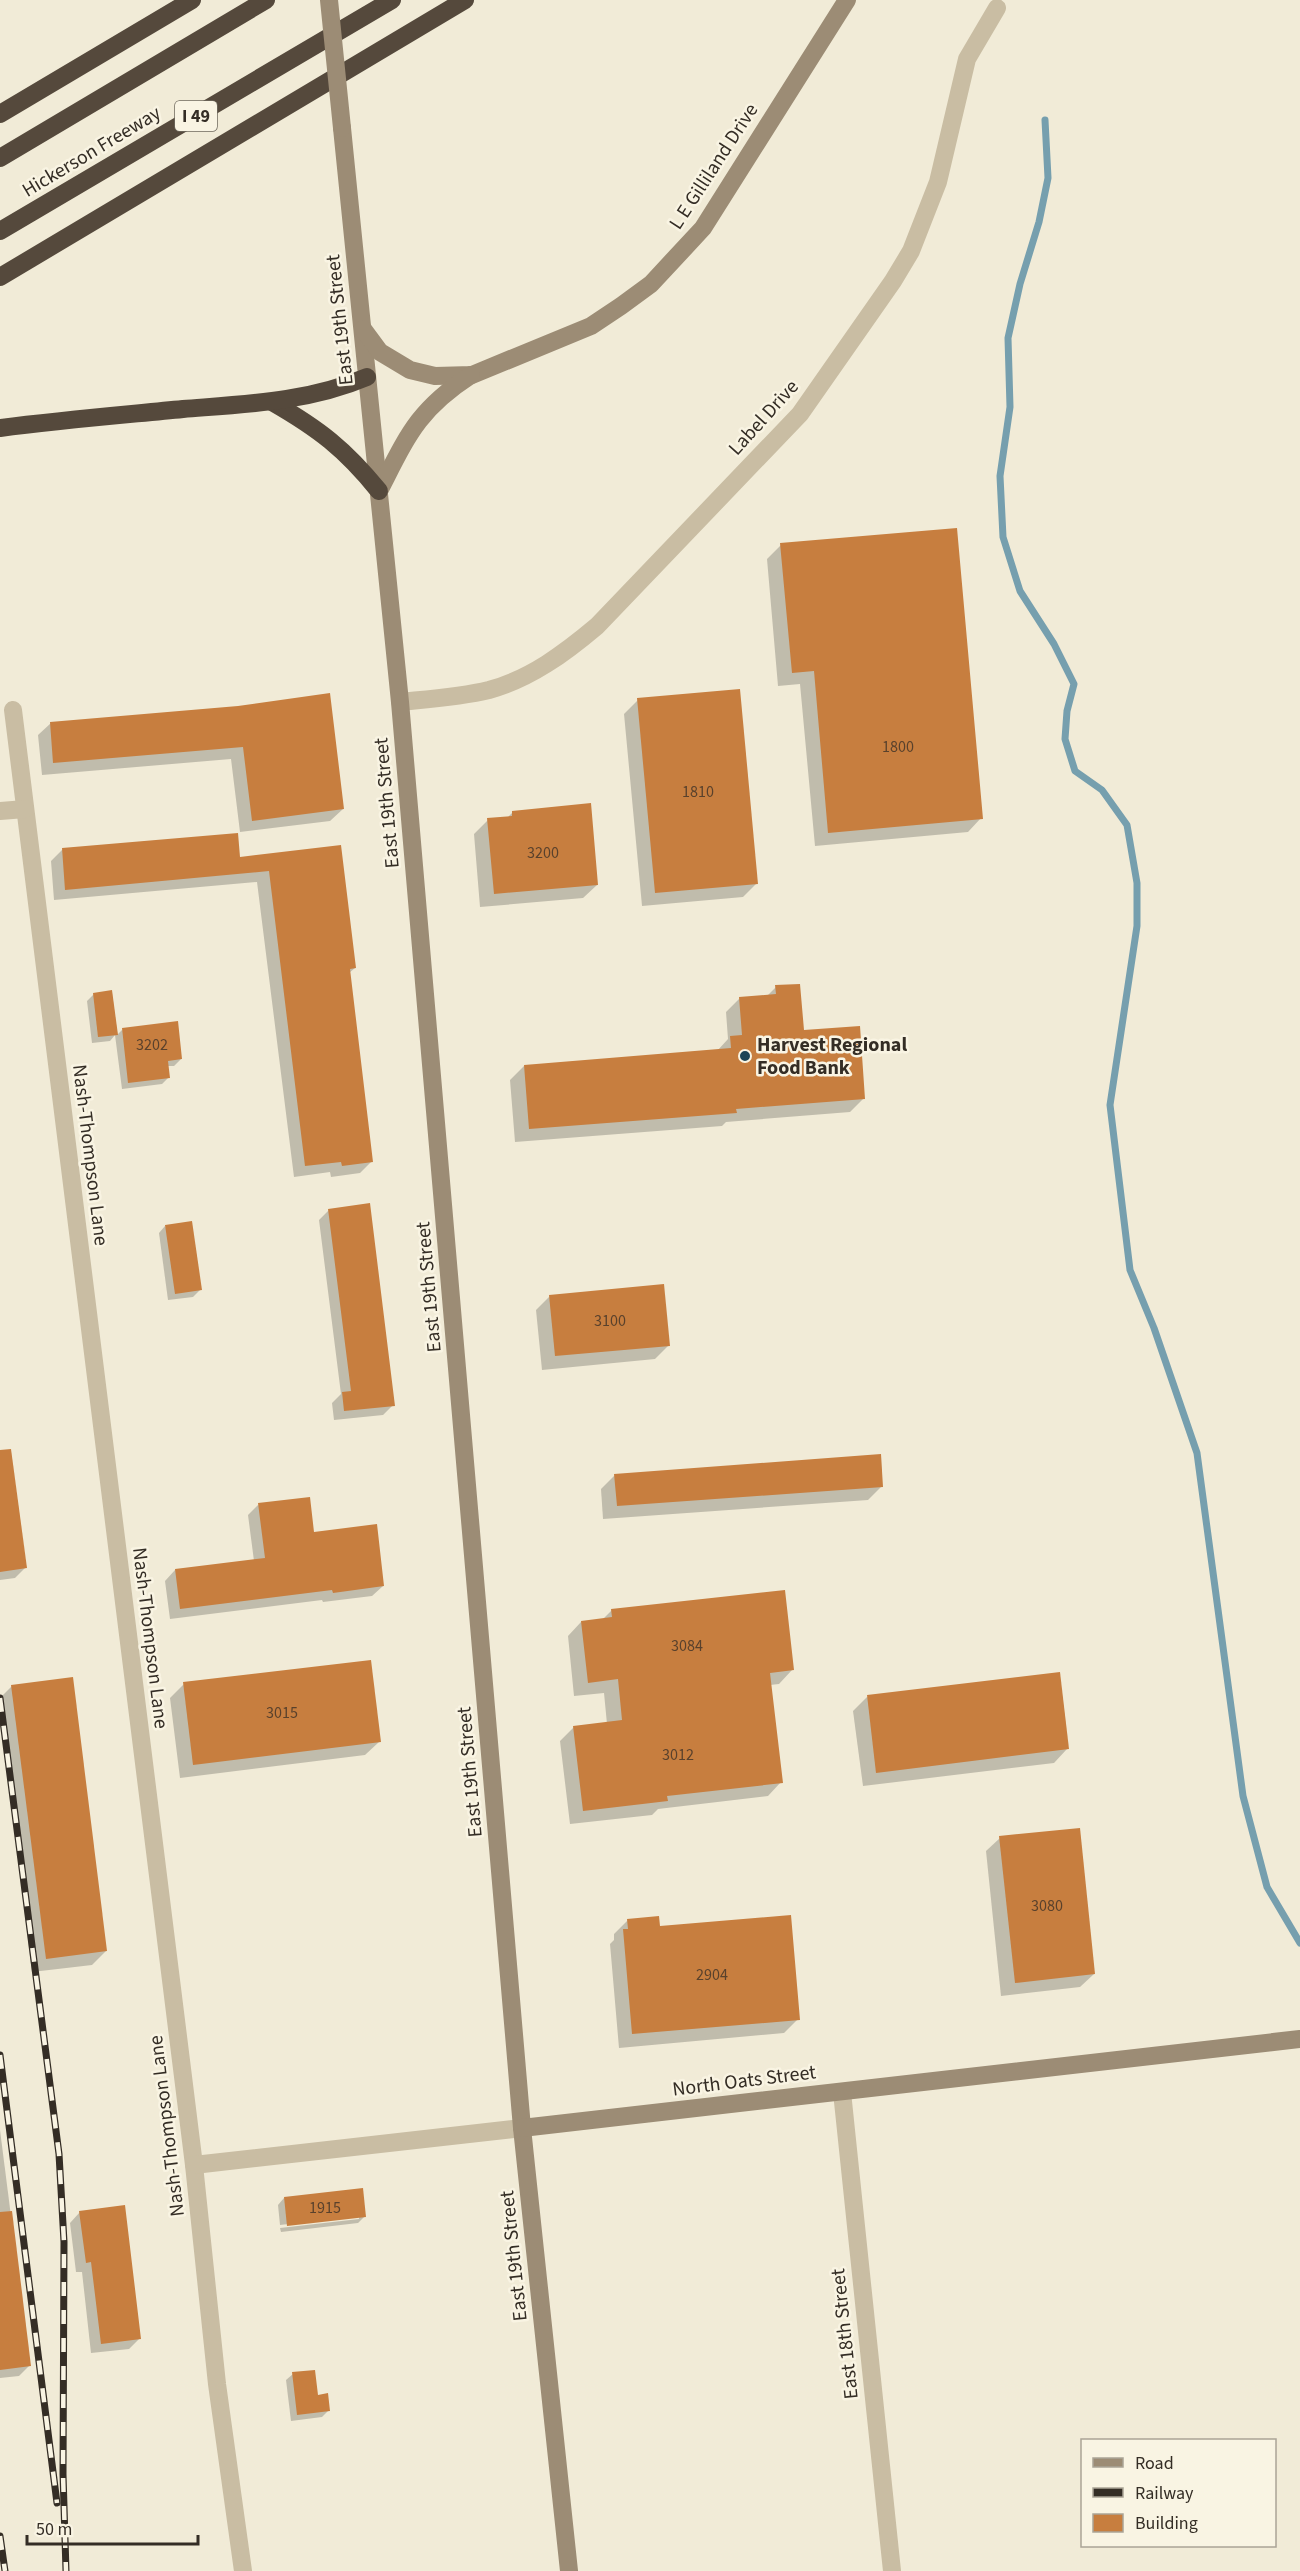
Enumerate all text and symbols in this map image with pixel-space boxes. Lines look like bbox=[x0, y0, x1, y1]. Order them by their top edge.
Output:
street label: L E Gilliland Drive bbox=[663, 98, 765, 235]
street label: Hickerson Freeway bbox=[17, 99, 167, 204]
road number: I 49 bbox=[175, 101, 217, 131]
street label: East 19th Street bbox=[319, 253, 361, 387]
street label: Label Drive bbox=[722, 374, 805, 462]
street label: East 19th Street bbox=[367, 736, 407, 869]
house number: 1800 bbox=[882, 736, 914, 758]
house number: 1810 bbox=[682, 781, 714, 803]
house number: 3200 bbox=[527, 842, 559, 864]
place label: Harvest Regional Food Bank bbox=[757, 1031, 907, 1082]
house number: 3202 bbox=[136, 1034, 168, 1056]
marker: Harvest Regional Food Bank bbox=[738, 1049, 752, 1063]
street label: Nash-Thompson Lane bbox=[65, 1063, 115, 1247]
street label: East 19th Street bbox=[409, 1220, 449, 1353]
house number: 3100 bbox=[594, 1310, 626, 1332]
street label: Nash-Thompson Lane bbox=[125, 1546, 175, 1730]
house number: 3084 bbox=[671, 1635, 703, 1657]
house number: 3015 bbox=[266, 1702, 298, 1724]
street label: East 19th Street bbox=[450, 1705, 490, 1838]
house number: 3012 bbox=[662, 1744, 694, 1766]
house number: 3080 bbox=[1031, 1895, 1063, 1917]
house number: 2904 bbox=[696, 1964, 728, 1986]
street label: Nash-Thompson Lane bbox=[142, 2034, 192, 2218]
street label: North Oats Street bbox=[671, 2058, 818, 2104]
street label: East 19th Street bbox=[493, 2189, 535, 2323]
house number: 1915 bbox=[309, 2197, 341, 2219]
street label: East 18th Street bbox=[824, 2267, 866, 2401]
legend bbox=[1081, 2439, 1276, 2547]
text: Road bbox=[1135, 2451, 1174, 2476]
text: Railway bbox=[1135, 2481, 1194, 2506]
scale bar bbox=[27, 2508, 198, 2546]
text: Building bbox=[1135, 2511, 1198, 2536]
text: 50 m bbox=[36, 2517, 72, 2542]

